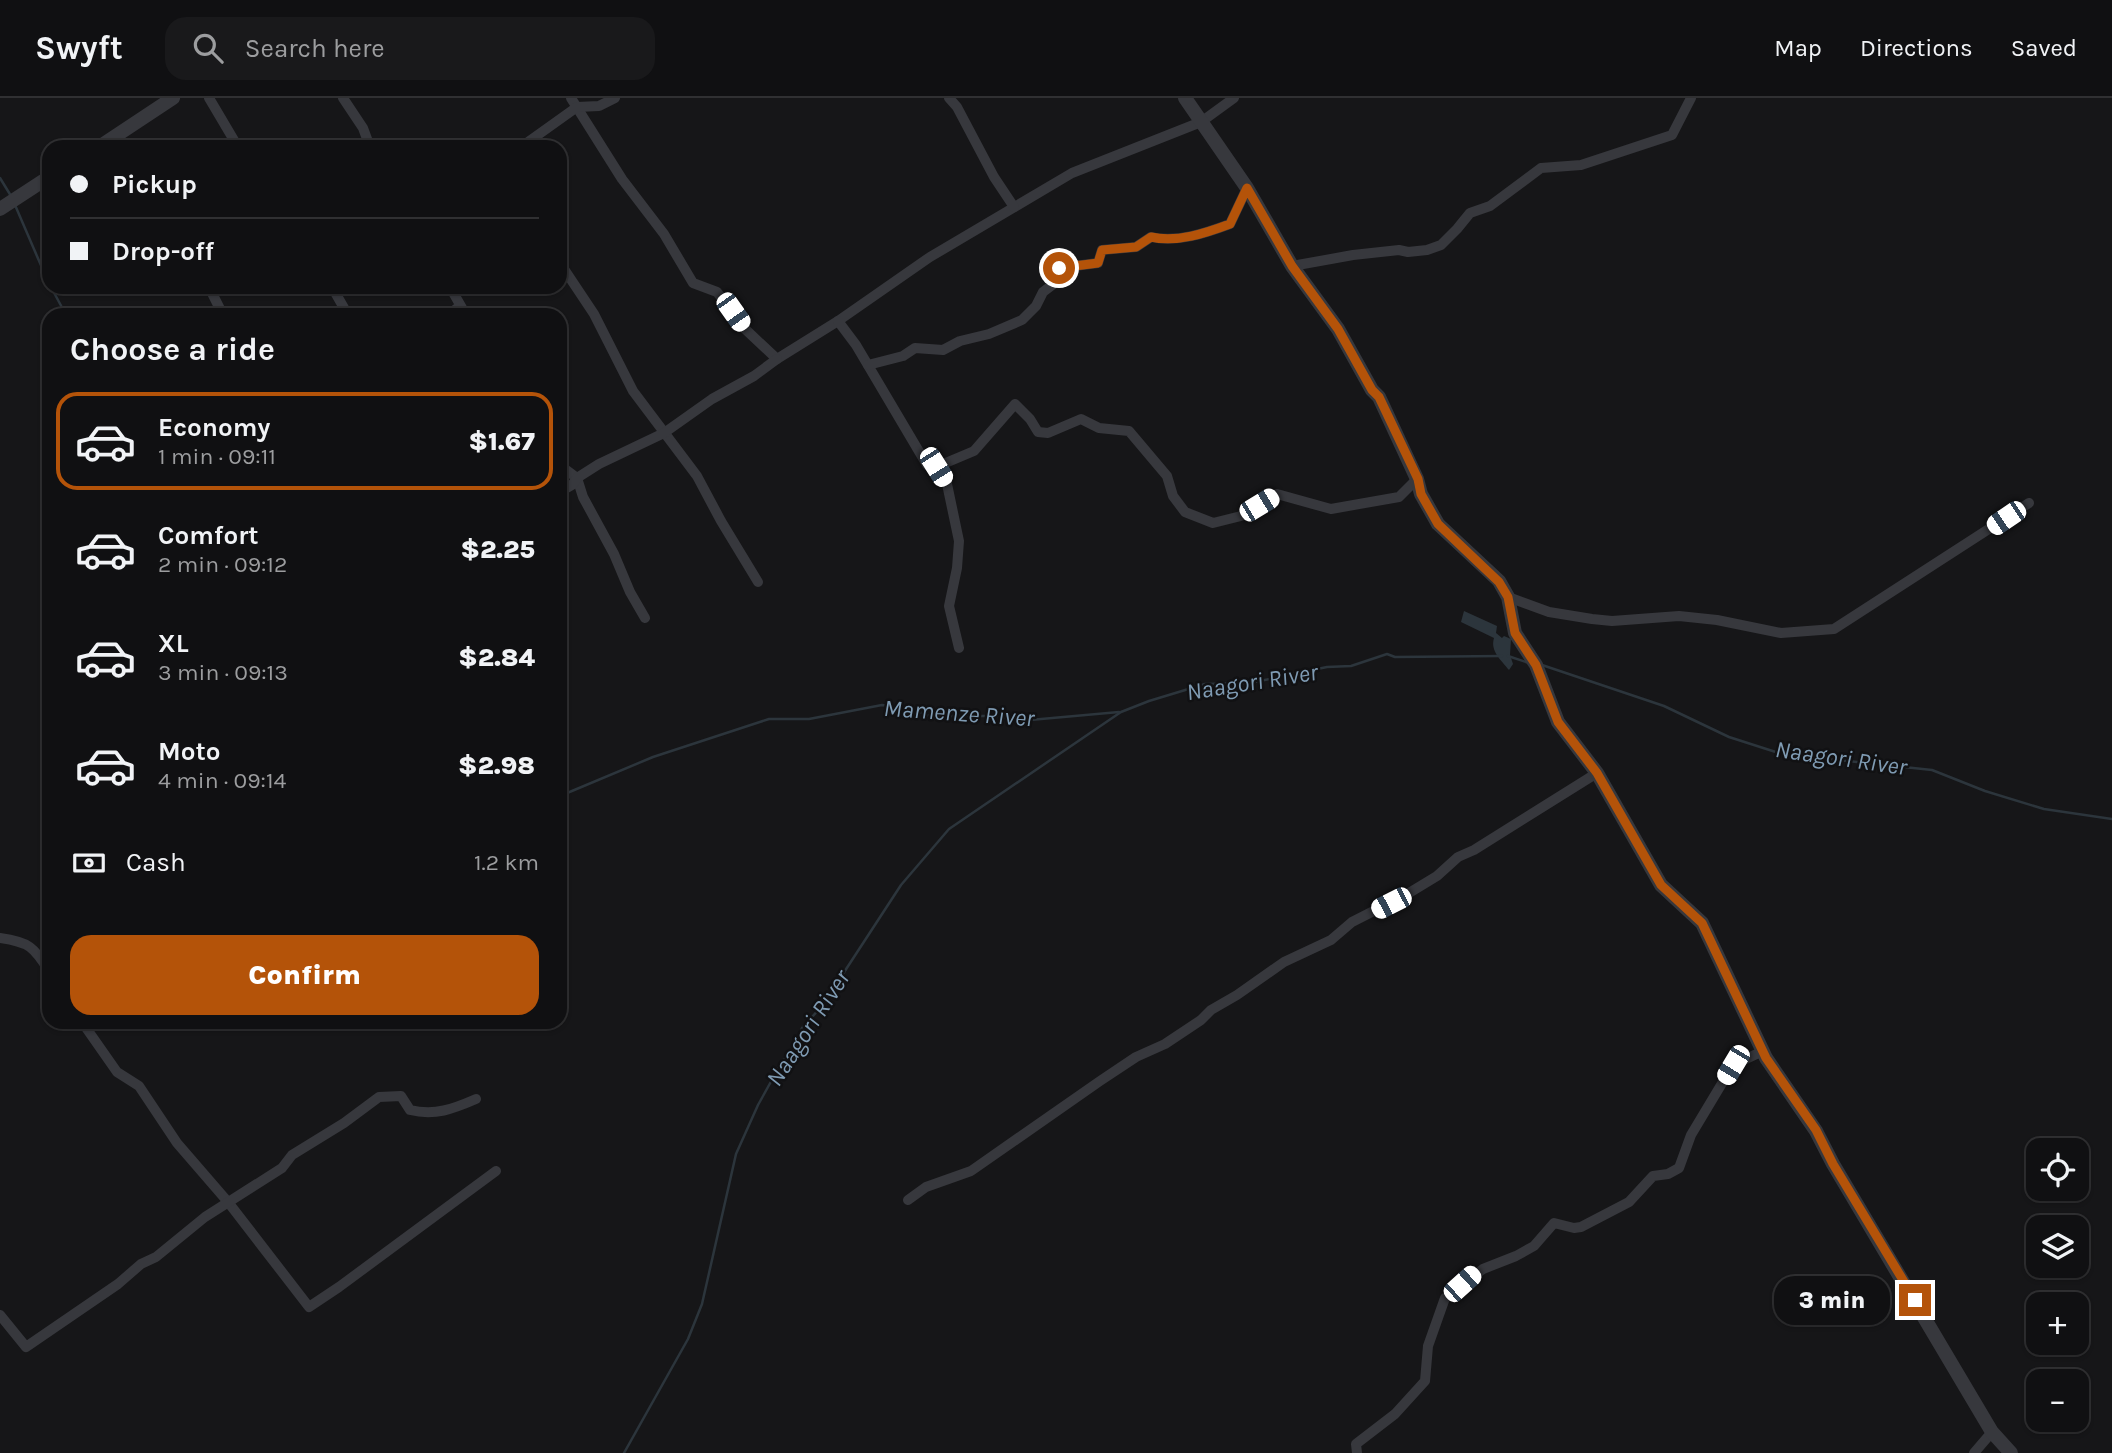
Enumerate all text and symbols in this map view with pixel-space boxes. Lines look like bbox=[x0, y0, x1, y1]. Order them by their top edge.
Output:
search box bbox=[165, 17, 655, 80]
text: Swyft bbox=[35, 29, 123, 67]
icon: search bbox=[189, 29, 227, 67]
text: Search here bbox=[245, 33, 385, 64]
text: Map bbox=[1774, 34, 1822, 62]
text: Directions bbox=[1860, 34, 1973, 62]
text: Saved bbox=[2011, 34, 2077, 62]
text: Pickup bbox=[112, 169, 197, 200]
text: Drop-off bbox=[112, 236, 214, 267]
route start bbox=[1043, 252, 1075, 284]
car bbox=[713, 289, 754, 335]
text: Choose a ride bbox=[70, 331, 275, 368]
icon: car bbox=[74, 410, 137, 473]
text: Economy bbox=[158, 412, 270, 443]
text: $1.67 bbox=[468, 426, 535, 457]
text: 1 min · 09:11 bbox=[158, 443, 276, 470]
car bbox=[916, 444, 957, 490]
car bbox=[1236, 485, 1283, 525]
car bbox=[1983, 498, 2030, 538]
icon: car bbox=[74, 518, 137, 581]
text: Comfort bbox=[158, 520, 259, 551]
text: $2.25 bbox=[460, 534, 535, 565]
text: 2 min · 09:12 bbox=[158, 551, 287, 578]
icon: car bbox=[74, 626, 137, 689]
text: XL bbox=[158, 628, 189, 659]
text: $2.84 bbox=[458, 642, 535, 673]
water label: Naagori River bbox=[1184, 658, 1320, 706]
text: 3 min · 09:13 bbox=[158, 659, 288, 686]
water label: Mamenze River bbox=[883, 694, 1036, 732]
icon: car bbox=[74, 734, 137, 797]
water label: Naagori River bbox=[1773, 735, 1909, 781]
text: Moto bbox=[158, 736, 220, 767]
text: $2.98 bbox=[458, 750, 535, 781]
text: 4 min · 09:14 bbox=[158, 767, 286, 794]
icon: cash bbox=[70, 844, 108, 882]
text: Cash bbox=[126, 847, 186, 878]
text: 1.2 km bbox=[474, 849, 539, 876]
car bbox=[1368, 884, 1415, 922]
button: Confirm bbox=[70, 935, 539, 1015]
water label: Naagori River bbox=[760, 964, 856, 1091]
car bbox=[1714, 1042, 1753, 1088]
map controls bbox=[2026, 1138, 2089, 1432]
button: locate bbox=[2026, 1138, 2089, 1201]
button: layers bbox=[2026, 1215, 2089, 1278]
car bbox=[1440, 1262, 1485, 1306]
callout: 3 min bbox=[1775, 1276, 1890, 1324]
route end bbox=[1899, 1284, 1931, 1316]
text: 3 min bbox=[1799, 1287, 1865, 1314]
button: + bbox=[2026, 1292, 2089, 1355]
button: − bbox=[2026, 1369, 2089, 1432]

